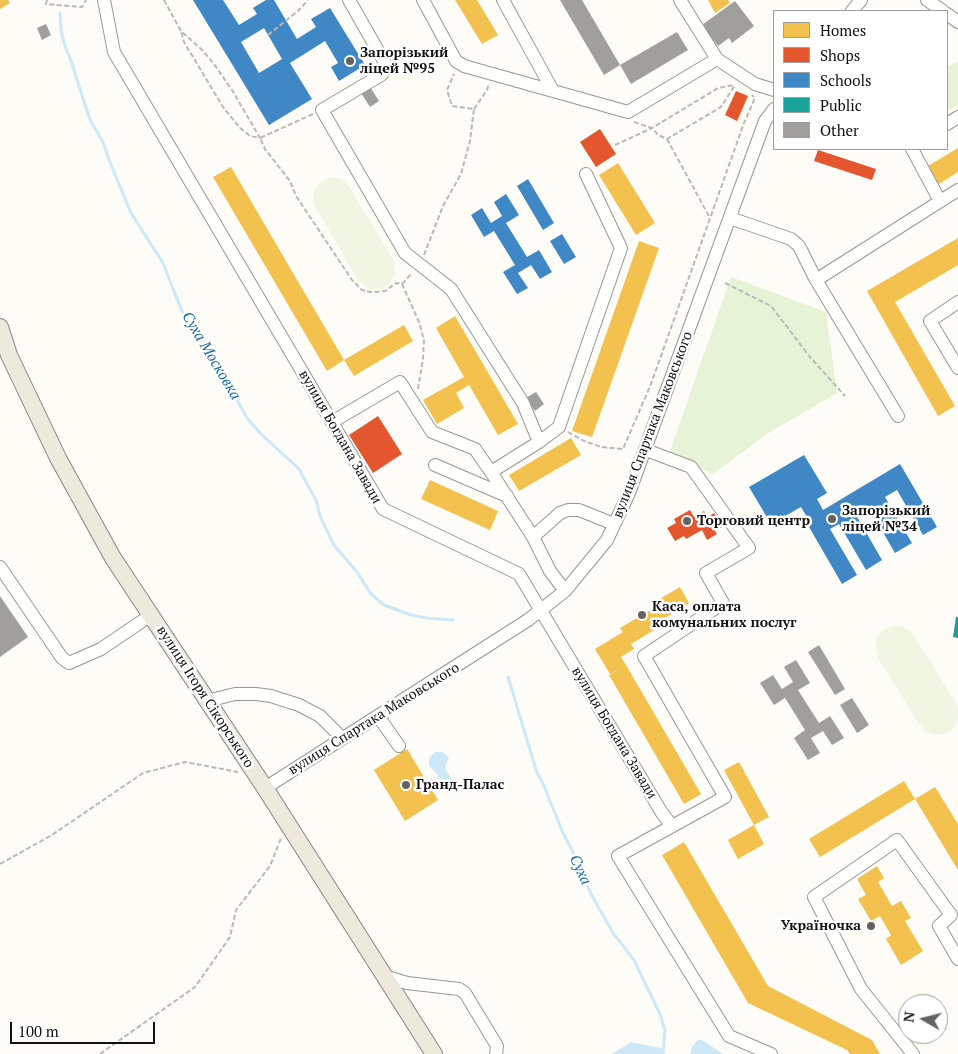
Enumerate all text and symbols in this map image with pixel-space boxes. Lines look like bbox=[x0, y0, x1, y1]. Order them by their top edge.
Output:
legend bbox=[773, 10, 948, 150]
text: Homes bbox=[820, 20, 866, 40]
place label: Запорізький ліцей №95 bbox=[360, 45, 448, 78]
text: Shops bbox=[820, 45, 860, 65]
marker: Запорізький ліцей №95 bbox=[344, 55, 356, 67]
text: Schools bbox=[820, 70, 871, 90]
text: Public bbox=[820, 95, 862, 115]
text: Other bbox=[820, 120, 859, 140]
water label: Суха Московка bbox=[178, 309, 244, 403]
street label: вулиця Спартака Маковського bbox=[610, 329, 696, 521]
street label: вулиця Богдана Завади bbox=[295, 367, 385, 507]
place label: Запорізький ліцей №34 bbox=[842, 503, 930, 536]
place label: Торговий центр bbox=[697, 513, 810, 529]
marker: Запорізький ліцей №34 bbox=[826, 513, 838, 525]
marker: Торговий центр bbox=[681, 515, 693, 527]
place label: Каса, оплата комунальних послуг bbox=[652, 599, 797, 632]
marker: Каса, оплата комунальних послуг bbox=[636, 609, 648, 621]
street label: вулиця Ігоря Сікорського bbox=[153, 623, 257, 771]
street label: вулиця Спартака Маковського bbox=[285, 659, 463, 779]
street label: вулиця Богдана Завади bbox=[568, 664, 660, 802]
place label: Гранд-Палас bbox=[416, 777, 504, 793]
marker: Гранд-Палас bbox=[400, 779, 412, 791]
water label: Суха bbox=[565, 852, 595, 888]
place label: Україночка bbox=[781, 918, 861, 934]
marker: Україночка bbox=[865, 920, 877, 932]
north arrow bbox=[898, 994, 948, 1044]
text: N bbox=[898, 1010, 919, 1024]
scale bar bbox=[12, 1012, 158, 1044]
text: 100 m bbox=[18, 1021, 59, 1041]

